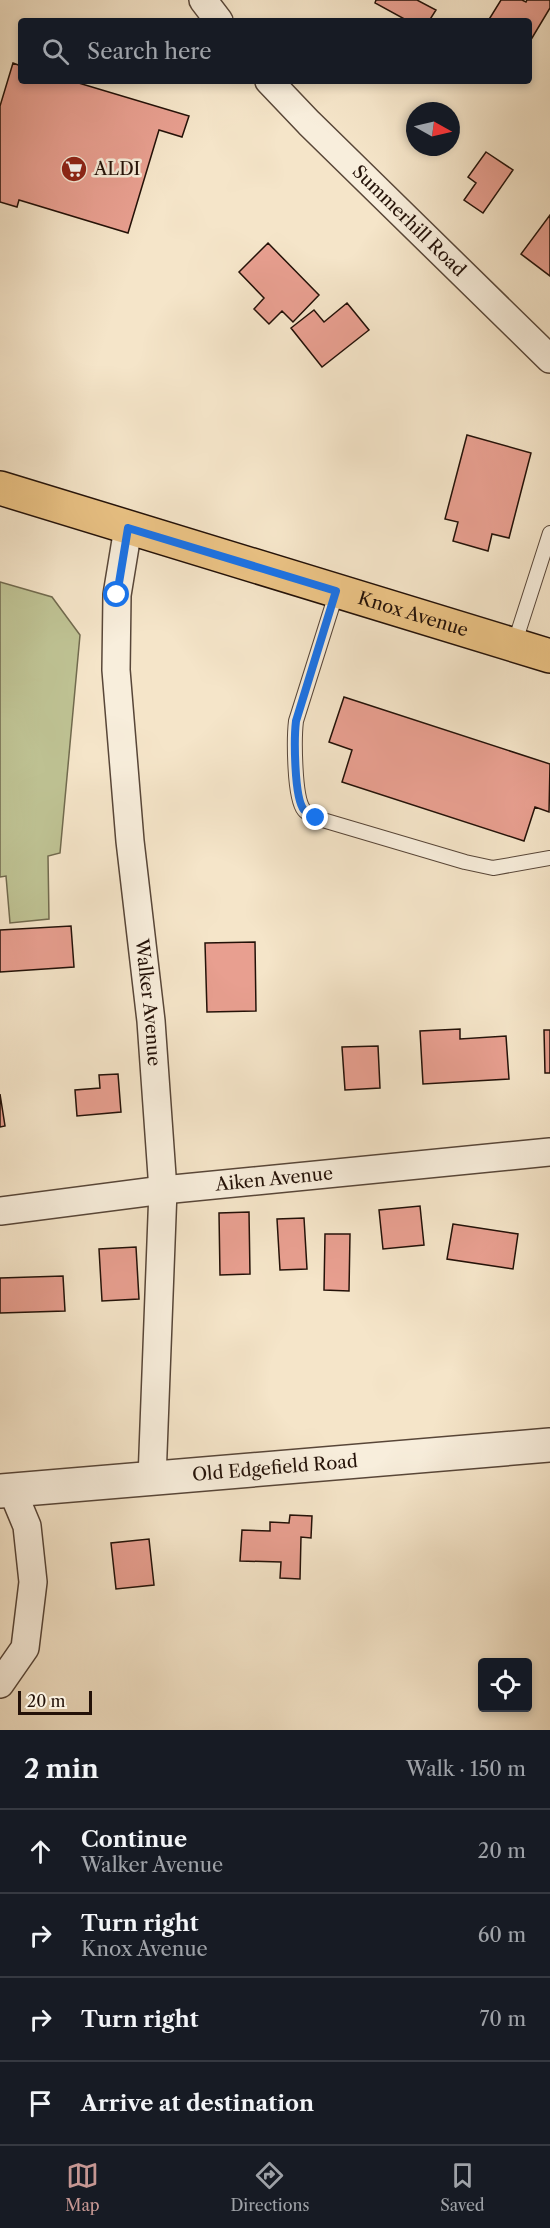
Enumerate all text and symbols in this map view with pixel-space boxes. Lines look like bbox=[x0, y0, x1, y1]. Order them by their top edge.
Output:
search box bbox=[18, 18, 532, 84]
icon: search bbox=[39, 35, 72, 68]
text: Search here bbox=[87, 38, 212, 65]
north arrow bbox=[406, 102, 460, 156]
supermarket icon: ALDI bbox=[59, 154, 89, 184]
place label: ALDI bbox=[93, 158, 140, 180]
street label: Summerhill Road bbox=[348, 161, 470, 281]
route start bbox=[103, 581, 129, 607]
street label: Knox Avenue bbox=[355, 587, 471, 641]
route end bbox=[302, 804, 328, 830]
street label: Walker Avenue bbox=[130, 937, 165, 1067]
street label: Aiken Avenue bbox=[213, 1162, 334, 1196]
street label: Old Edgefield Road bbox=[191, 1450, 359, 1486]
map controls bbox=[478, 1658, 532, 1712]
button: locate bbox=[478, 1658, 532, 1712]
scale bar bbox=[18, 1688, 92, 1716]
text: 20 m bbox=[27, 1691, 66, 1711]
text: 2 min bbox=[24, 1753, 99, 1785]
text: Walk · 150 m bbox=[406, 1757, 526, 1781]
text: Continue bbox=[81, 1826, 187, 1853]
icon: ahead bbox=[24, 1835, 57, 1868]
text: 20 m bbox=[478, 1839, 526, 1863]
text: Walker Avenue bbox=[81, 1853, 223, 1877]
text: Turn right bbox=[81, 1910, 199, 1937]
icon: right bbox=[24, 1919, 57, 1952]
text: 60 m bbox=[478, 1923, 526, 1947]
text: Knox Avenue bbox=[81, 1937, 208, 1961]
icon: right bbox=[24, 2003, 57, 2036]
text: Turn right bbox=[81, 2006, 199, 2033]
text: 70 m bbox=[480, 2007, 526, 2031]
icon: arrive bbox=[24, 2087, 57, 2120]
text: Arrive at destination bbox=[81, 2090, 314, 2117]
tab: Map bbox=[65, 2159, 100, 2215]
tab: Directions bbox=[230, 2159, 309, 2215]
tab: Saved bbox=[440, 2159, 485, 2215]

